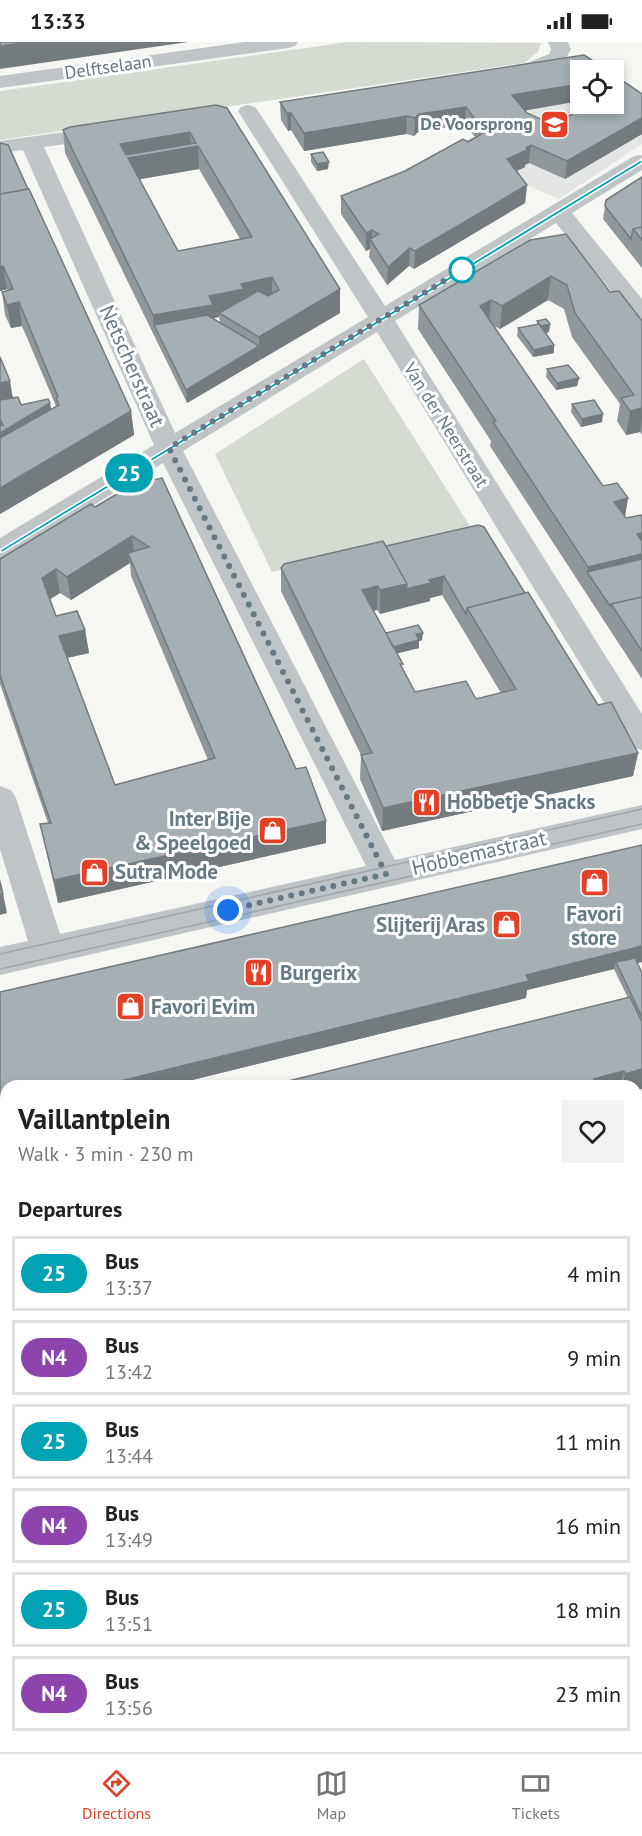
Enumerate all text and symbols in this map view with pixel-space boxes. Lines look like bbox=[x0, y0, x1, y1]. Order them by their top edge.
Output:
text: 13:33 bbox=[30, 7, 86, 35]
street label: Delftselaan bbox=[63, 49, 153, 84]
map controls bbox=[570, 60, 624, 114]
button: locate bbox=[570, 60, 624, 114]
school or university icon: De Voorsprong bbox=[538, 108, 570, 140]
place label: De Voorsprong bbox=[420, 112, 533, 135]
unlabelled marker bbox=[449, 257, 475, 283]
street label: Netscherstraat bbox=[94, 301, 171, 431]
street label: Van der Neerstraat bbox=[398, 357, 494, 491]
line badge: 25 bbox=[102, 454, 156, 492]
text: 25 bbox=[117, 460, 141, 487]
restaurant icon: Hobbetje Snacks bbox=[410, 786, 442, 818]
place label: Hobbetje Snacks bbox=[447, 788, 595, 815]
place label: Inter Bije & Speelgoed bbox=[134, 805, 251, 856]
shop icon: Inter Bije & Speelgoed bbox=[256, 815, 288, 847]
street label: Hobbemastraat bbox=[409, 824, 549, 881]
shop icon: Sutra Mode bbox=[78, 856, 110, 888]
place label: Sutra Mode bbox=[115, 858, 218, 885]
shop icon: Favori store bbox=[578, 867, 610, 899]
your location bbox=[213, 895, 243, 925]
place label: Favori store bbox=[566, 900, 622, 951]
shop icon: Slijterij Aras bbox=[490, 909, 522, 941]
place label: Slijterij Aras bbox=[376, 911, 485, 938]
restaurant icon: Burgerix bbox=[243, 957, 275, 989]
place label: Burgerix bbox=[280, 959, 357, 986]
shop icon: Favori Evim bbox=[114, 991, 146, 1023]
place label: Favori Evim bbox=[151, 993, 255, 1020]
text: Vaillantplein bbox=[18, 1100, 170, 1137]
button: heart bbox=[561, 1100, 624, 1163]
text: Walk · 3 min · 230 m bbox=[18, 1141, 194, 1167]
text: Departures bbox=[18, 1195, 122, 1223]
text: Bus bbox=[105, 1247, 139, 1275]
text: 25 bbox=[42, 1260, 66, 1287]
text: 4 min bbox=[567, 1260, 621, 1288]
text: 13:37 bbox=[105, 1275, 153, 1301]
text: Bus bbox=[105, 1331, 139, 1359]
text: N4 bbox=[41, 1344, 67, 1371]
text: 9 min bbox=[567, 1344, 621, 1372]
text: 13:42 bbox=[105, 1359, 153, 1385]
text: Bus bbox=[105, 1415, 139, 1443]
text: 25 bbox=[42, 1428, 66, 1455]
text: 11 min bbox=[555, 1428, 621, 1456]
text: 13:44 bbox=[105, 1443, 153, 1469]
text: Bus bbox=[105, 1499, 139, 1527]
text: N4 bbox=[41, 1512, 67, 1539]
text: 16 min bbox=[555, 1512, 621, 1540]
text: 13:49 bbox=[105, 1527, 153, 1553]
text: Bus bbox=[105, 1583, 139, 1611]
text: 25 bbox=[42, 1596, 66, 1623]
text: 18 min bbox=[555, 1596, 621, 1624]
text: 13:51 bbox=[105, 1611, 153, 1637]
text: Bus bbox=[105, 1667, 139, 1695]
text: N4 bbox=[41, 1680, 67, 1707]
text: 23 min bbox=[555, 1680, 621, 1708]
text: 13:56 bbox=[105, 1695, 153, 1721]
tab: Directions bbox=[82, 1767, 151, 1823]
tab: Map bbox=[315, 1767, 348, 1823]
tab: Tickets bbox=[512, 1767, 560, 1823]

